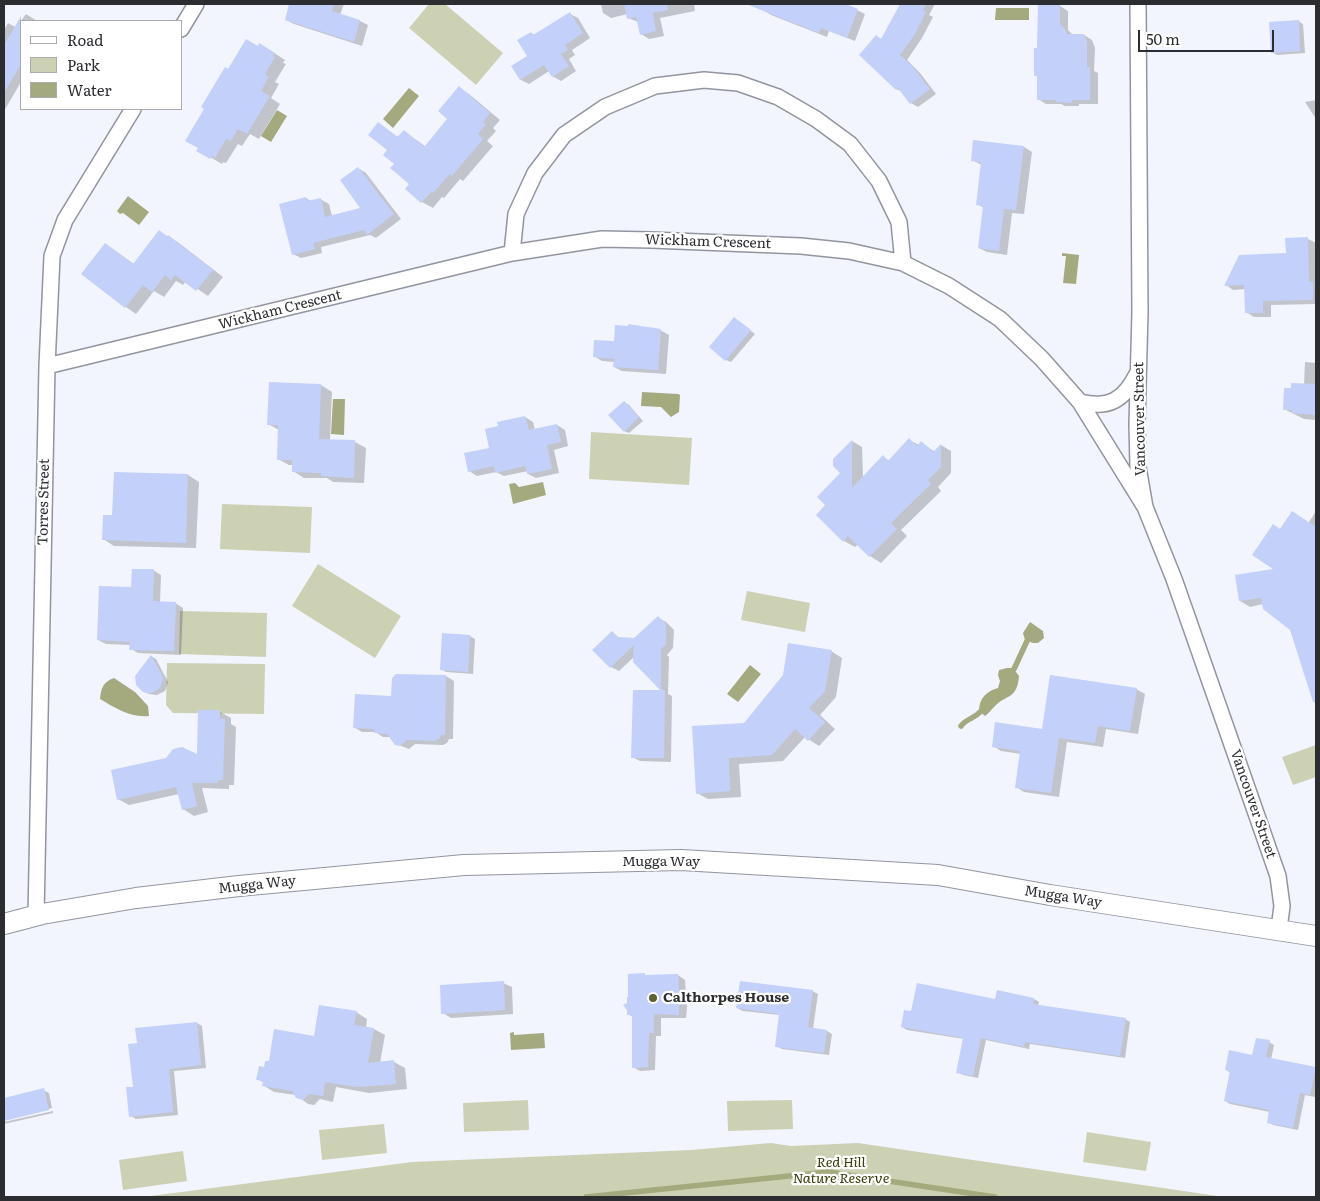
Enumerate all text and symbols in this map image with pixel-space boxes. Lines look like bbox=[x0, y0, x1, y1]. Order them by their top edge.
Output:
legend bbox=[20, 20, 182, 110]
scale bar bbox=[1140, 20, 1276, 52]
text: 50 m bbox=[1146, 27, 1180, 50]
text: Road bbox=[67, 28, 103, 51]
text: Park bbox=[67, 53, 100, 76]
text: Water bbox=[67, 78, 112, 101]
street label: Wickham Crescent bbox=[645, 231, 771, 253]
street label: Wickham Crescent bbox=[217, 287, 343, 333]
street label: Vancouver Street bbox=[1131, 362, 1149, 476]
street label: Torres Street bbox=[35, 458, 53, 546]
street label: Vancouver Street bbox=[1226, 747, 1280, 861]
street label: Mugga Way bbox=[622, 854, 700, 870]
street label: Mugga Way bbox=[217, 873, 297, 897]
street label: Mugga Way bbox=[1023, 883, 1103, 911]
place label: Calthorpes House bbox=[663, 990, 789, 1006]
marker: Calthorpes House bbox=[647, 992, 659, 1004]
park label: Red Hill Nature Reserve bbox=[793, 1155, 889, 1188]

